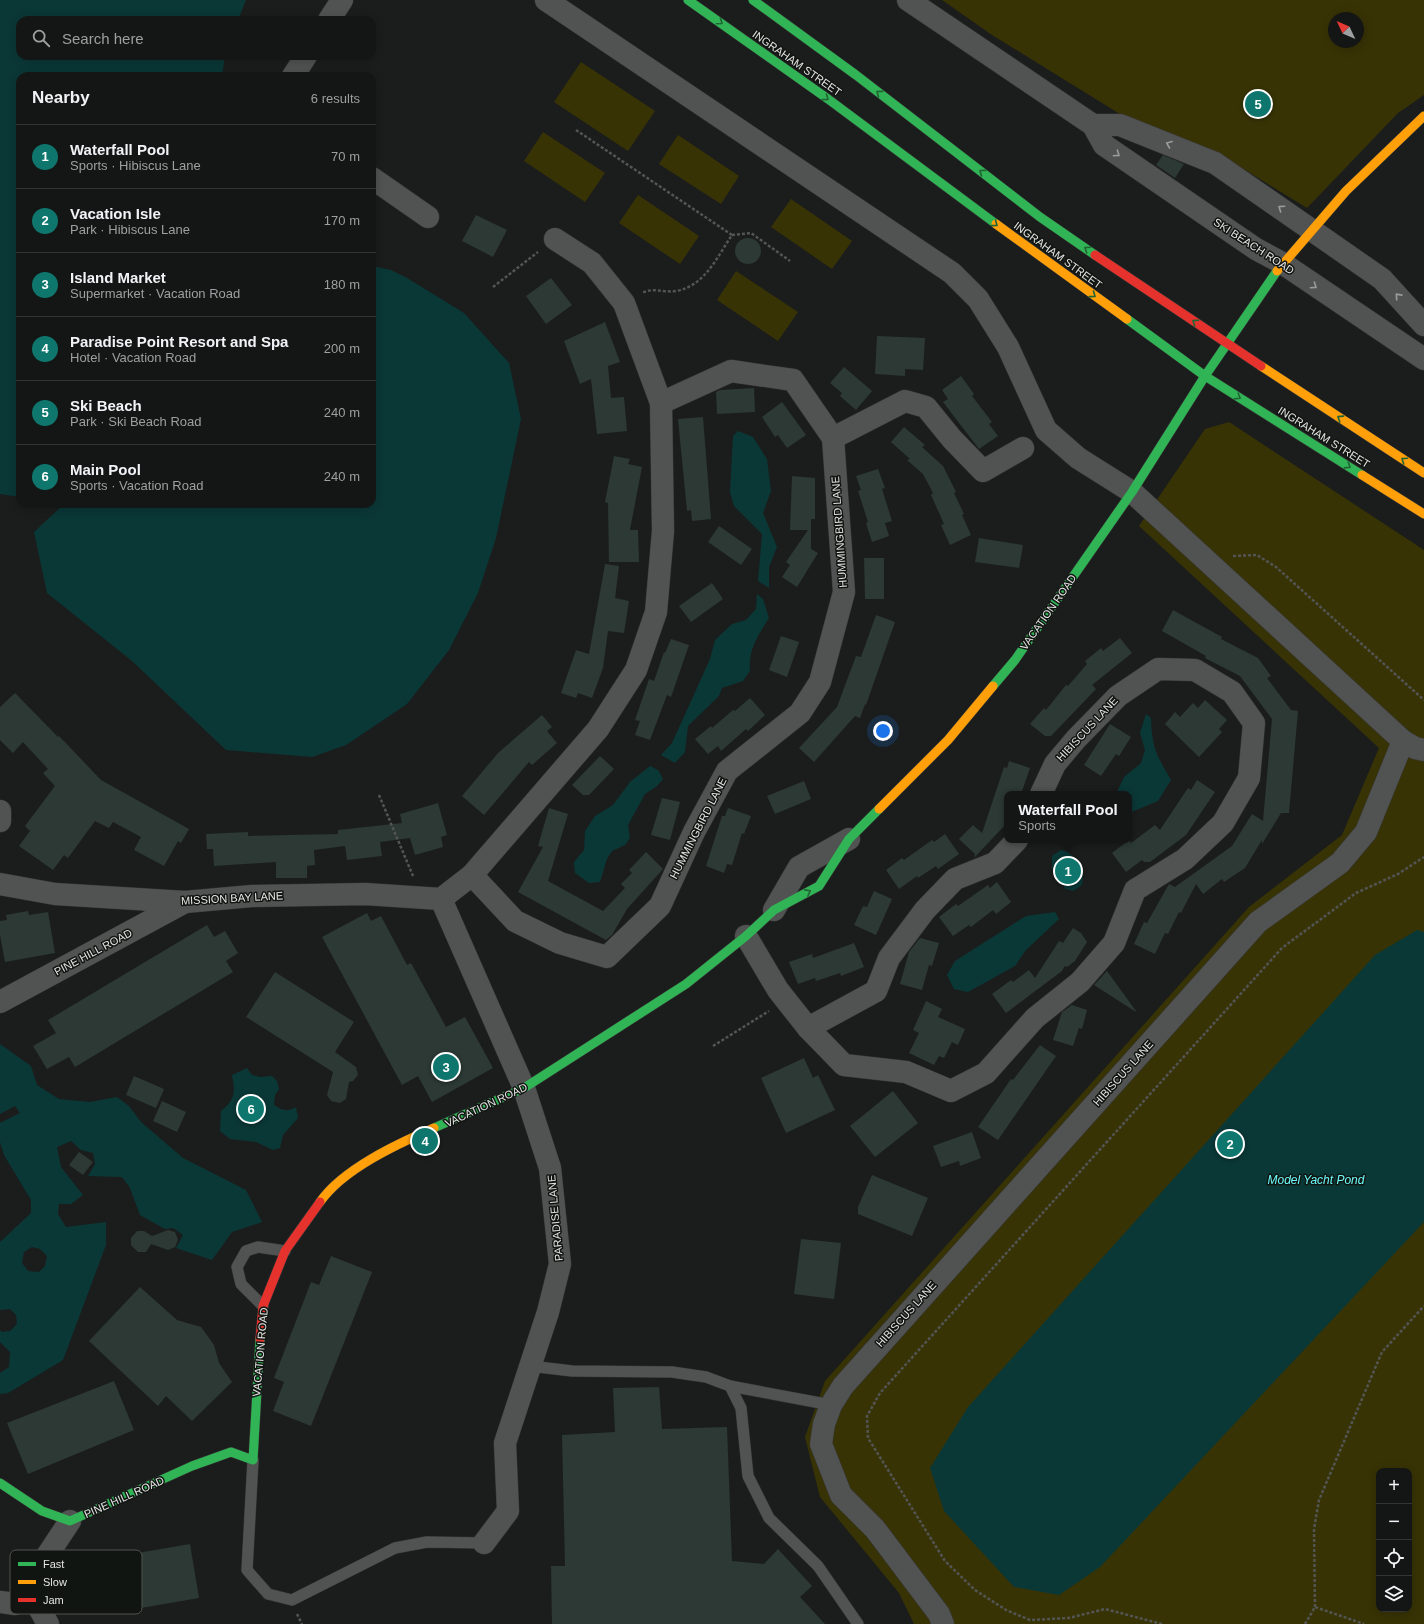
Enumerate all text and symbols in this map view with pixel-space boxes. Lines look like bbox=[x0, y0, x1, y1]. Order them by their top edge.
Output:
north arrow bbox=[1328, 12, 1364, 48]
search box bbox=[16, 16, 376, 60]
one-way arrow bbox=[715, 18, 722, 25]
icon: search bbox=[30, 27, 52, 49]
street label: INGRAHAM STREET bbox=[750, 28, 844, 98]
text: Search here bbox=[62, 30, 144, 47]
text: Nearby bbox=[32, 88, 90, 107]
pin: 5 bbox=[1245, 89, 1271, 119]
text: 6 results bbox=[311, 91, 360, 106]
one-way arrow bbox=[877, 91, 884, 98]
one-way arrow bbox=[822, 93, 829, 100]
text: Waterfall Pool bbox=[70, 141, 169, 158]
one-way arrow bbox=[1165, 141, 1172, 149]
text: 1 bbox=[41, 149, 49, 164]
text: 70 m bbox=[331, 149, 360, 164]
one-way arrow bbox=[1113, 149, 1120, 156]
text: Sports · Hibiscus Lane bbox=[70, 158, 201, 173]
one-way arrow bbox=[980, 170, 987, 177]
text: Vacation Isle bbox=[70, 205, 161, 222]
one-way arrow bbox=[1278, 205, 1285, 213]
text: 2 bbox=[41, 213, 49, 228]
text: 170 m bbox=[324, 213, 360, 228]
street label: SKI BEACH ROAD bbox=[1212, 215, 1297, 277]
one-way arrow bbox=[991, 219, 998, 226]
street label: INGRAHAM STREET bbox=[1012, 219, 1105, 291]
text: Park · Hibiscus Lane bbox=[70, 222, 190, 237]
one-way arrow bbox=[1085, 247, 1092, 254]
text: Island Market bbox=[70, 269, 166, 286]
text: 3 bbox=[41, 277, 49, 292]
text: 180 m bbox=[324, 277, 360, 292]
one-way arrow bbox=[1310, 281, 1317, 289]
text: Supermarket · Vacation Road bbox=[70, 286, 240, 301]
one-way arrow bbox=[1088, 290, 1095, 297]
one-way arrow bbox=[1395, 293, 1402, 301]
one-way arrow bbox=[1192, 319, 1199, 327]
text: Paradise Point Resort and Spa bbox=[70, 333, 288, 350]
text: 4 bbox=[41, 341, 49, 356]
text: 200 m bbox=[324, 341, 360, 356]
text: Hotel · Vacation Road bbox=[70, 350, 196, 365]
one-way arrow bbox=[1234, 393, 1241, 400]
text: Ski Beach bbox=[70, 397, 142, 414]
street label: INGRAHAM STREET bbox=[1276, 404, 1372, 470]
text: 5 bbox=[41, 405, 49, 420]
text: 240 m bbox=[324, 405, 360, 420]
text: Park · Ski Beach Road bbox=[70, 414, 202, 429]
one-way arrow bbox=[1337, 415, 1344, 423]
one-way arrow bbox=[1401, 457, 1408, 465]
text: Main Pool bbox=[70, 461, 141, 478]
one-way arrow bbox=[1344, 462, 1351, 469]
text: 6 bbox=[41, 469, 49, 484]
text: 240 m bbox=[324, 469, 360, 484]
street label: HUMMINGBIRD LANE bbox=[829, 476, 849, 588]
text: Sports · Vacation Road bbox=[70, 478, 203, 493]
street label: VACATION ROAD bbox=[1017, 572, 1079, 652]
street label: HIBISCUS LANE bbox=[1054, 694, 1120, 764]
your location bbox=[873, 721, 893, 741]
street label: HUMMINGBIRD LANE bbox=[667, 775, 729, 881]
popup bbox=[1004, 791, 1132, 843]
text: Waterfall Pool bbox=[1018, 801, 1118, 818]
text: Sports bbox=[1018, 818, 1056, 833]
pin: 1 bbox=[1055, 856, 1081, 886]
street label: MISSION BAY LANE bbox=[181, 889, 283, 907]
one-way arrow bbox=[804, 890, 811, 897]
street label: PINE HILL ROAD bbox=[52, 926, 134, 978]
street label: HIBISCUS LANE bbox=[1091, 1038, 1155, 1108]
pin: 3 bbox=[433, 1052, 459, 1082]
street label: VACATION ROAD bbox=[443, 1081, 529, 1129]
pin: 6 bbox=[238, 1094, 264, 1124]
pin: 4 bbox=[412, 1126, 438, 1156]
pin: 2 bbox=[1217, 1129, 1243, 1159]
water label: Model Yacht Pond bbox=[1268, 1173, 1365, 1187]
street label: PARADISE LANE bbox=[545, 1174, 565, 1262]
street label: HIBISCUS LANE bbox=[874, 1279, 938, 1349]
street label: VACATION ROAD bbox=[250, 1307, 270, 1397]
map controls bbox=[1376, 1468, 1412, 1612]
button: + bbox=[1376, 1468, 1412, 1504]
street label: PINE HILL ROAD bbox=[82, 1474, 166, 1520]
button: − bbox=[1376, 1504, 1412, 1540]
button: locate bbox=[1376, 1540, 1412, 1576]
legend bbox=[10, 1550, 142, 1614]
text: Fast bbox=[43, 1558, 64, 1570]
text: Slow bbox=[43, 1576, 67, 1588]
button: layers bbox=[1376, 1576, 1412, 1612]
text: Jam bbox=[43, 1594, 64, 1606]

